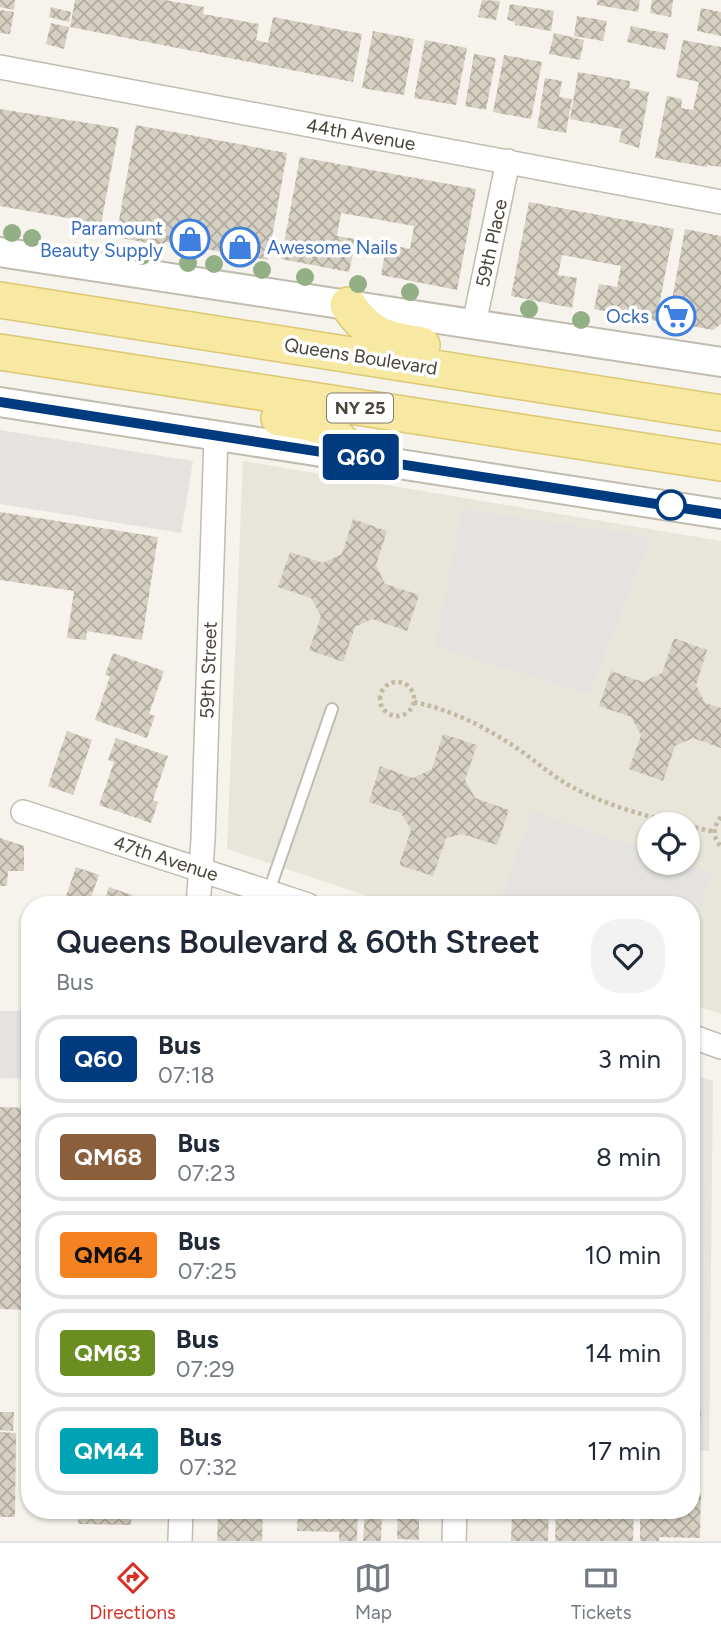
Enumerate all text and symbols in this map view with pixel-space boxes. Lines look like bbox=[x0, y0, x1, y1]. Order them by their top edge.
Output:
street label: 44th Avenue bbox=[305, 114, 417, 155]
street label: 59th Place bbox=[471, 197, 512, 289]
place label: Paramount Beauty Supply bbox=[40, 217, 163, 262]
shop icon: Paramount Beauty Supply bbox=[169, 218, 211, 260]
shop icon: Awesome Nails bbox=[219, 226, 261, 268]
place label: Awesome Nails bbox=[267, 236, 398, 259]
supermarket icon: Ocks bbox=[655, 295, 697, 337]
place label: Ocks bbox=[606, 305, 649, 328]
street label: Queens Boulevard bbox=[283, 333, 439, 380]
road number: NY 25 bbox=[327, 394, 393, 422]
line badge: Q60 bbox=[321, 434, 401, 480]
text: Q60 bbox=[337, 442, 385, 471]
unlabelled marker bbox=[656, 490, 686, 520]
street label: 59th Street bbox=[195, 621, 222, 719]
map controls bbox=[637, 812, 700, 875]
button: locate bbox=[637, 812, 700, 875]
street label: 47th Avenue bbox=[111, 831, 221, 886]
button: heart bbox=[591, 919, 665, 993]
text: Queens Boulevard & 60th Street bbox=[56, 922, 540, 961]
text: Bus bbox=[56, 968, 94, 996]
text: Bus bbox=[158, 1029, 201, 1061]
text: 3 min bbox=[598, 1043, 661, 1075]
text: Q60 bbox=[74, 1044, 123, 1073]
text: 07:18 bbox=[158, 1061, 215, 1089]
text: Bus bbox=[177, 1127, 220, 1159]
text: 8 min bbox=[596, 1141, 661, 1173]
text: QM68 bbox=[74, 1142, 142, 1171]
text: 07:23 bbox=[177, 1159, 235, 1187]
text: Bus bbox=[178, 1225, 220, 1257]
text: 10 min bbox=[585, 1239, 661, 1271]
text: QM64 bbox=[74, 1240, 143, 1269]
text: 07:25 bbox=[178, 1257, 237, 1285]
text: Bus bbox=[176, 1323, 219, 1355]
text: 14 min bbox=[585, 1337, 661, 1369]
text: QM63 bbox=[74, 1338, 141, 1367]
text: 07:29 bbox=[176, 1355, 235, 1383]
text: Bus bbox=[179, 1421, 222, 1453]
text: 17 min bbox=[587, 1435, 661, 1467]
text: QM44 bbox=[74, 1436, 144, 1465]
text: 07:32 bbox=[179, 1453, 237, 1481]
tab: Directions bbox=[89, 1559, 176, 1624]
tab: Map bbox=[354, 1559, 392, 1624]
tab: Tickets bbox=[571, 1559, 632, 1624]

